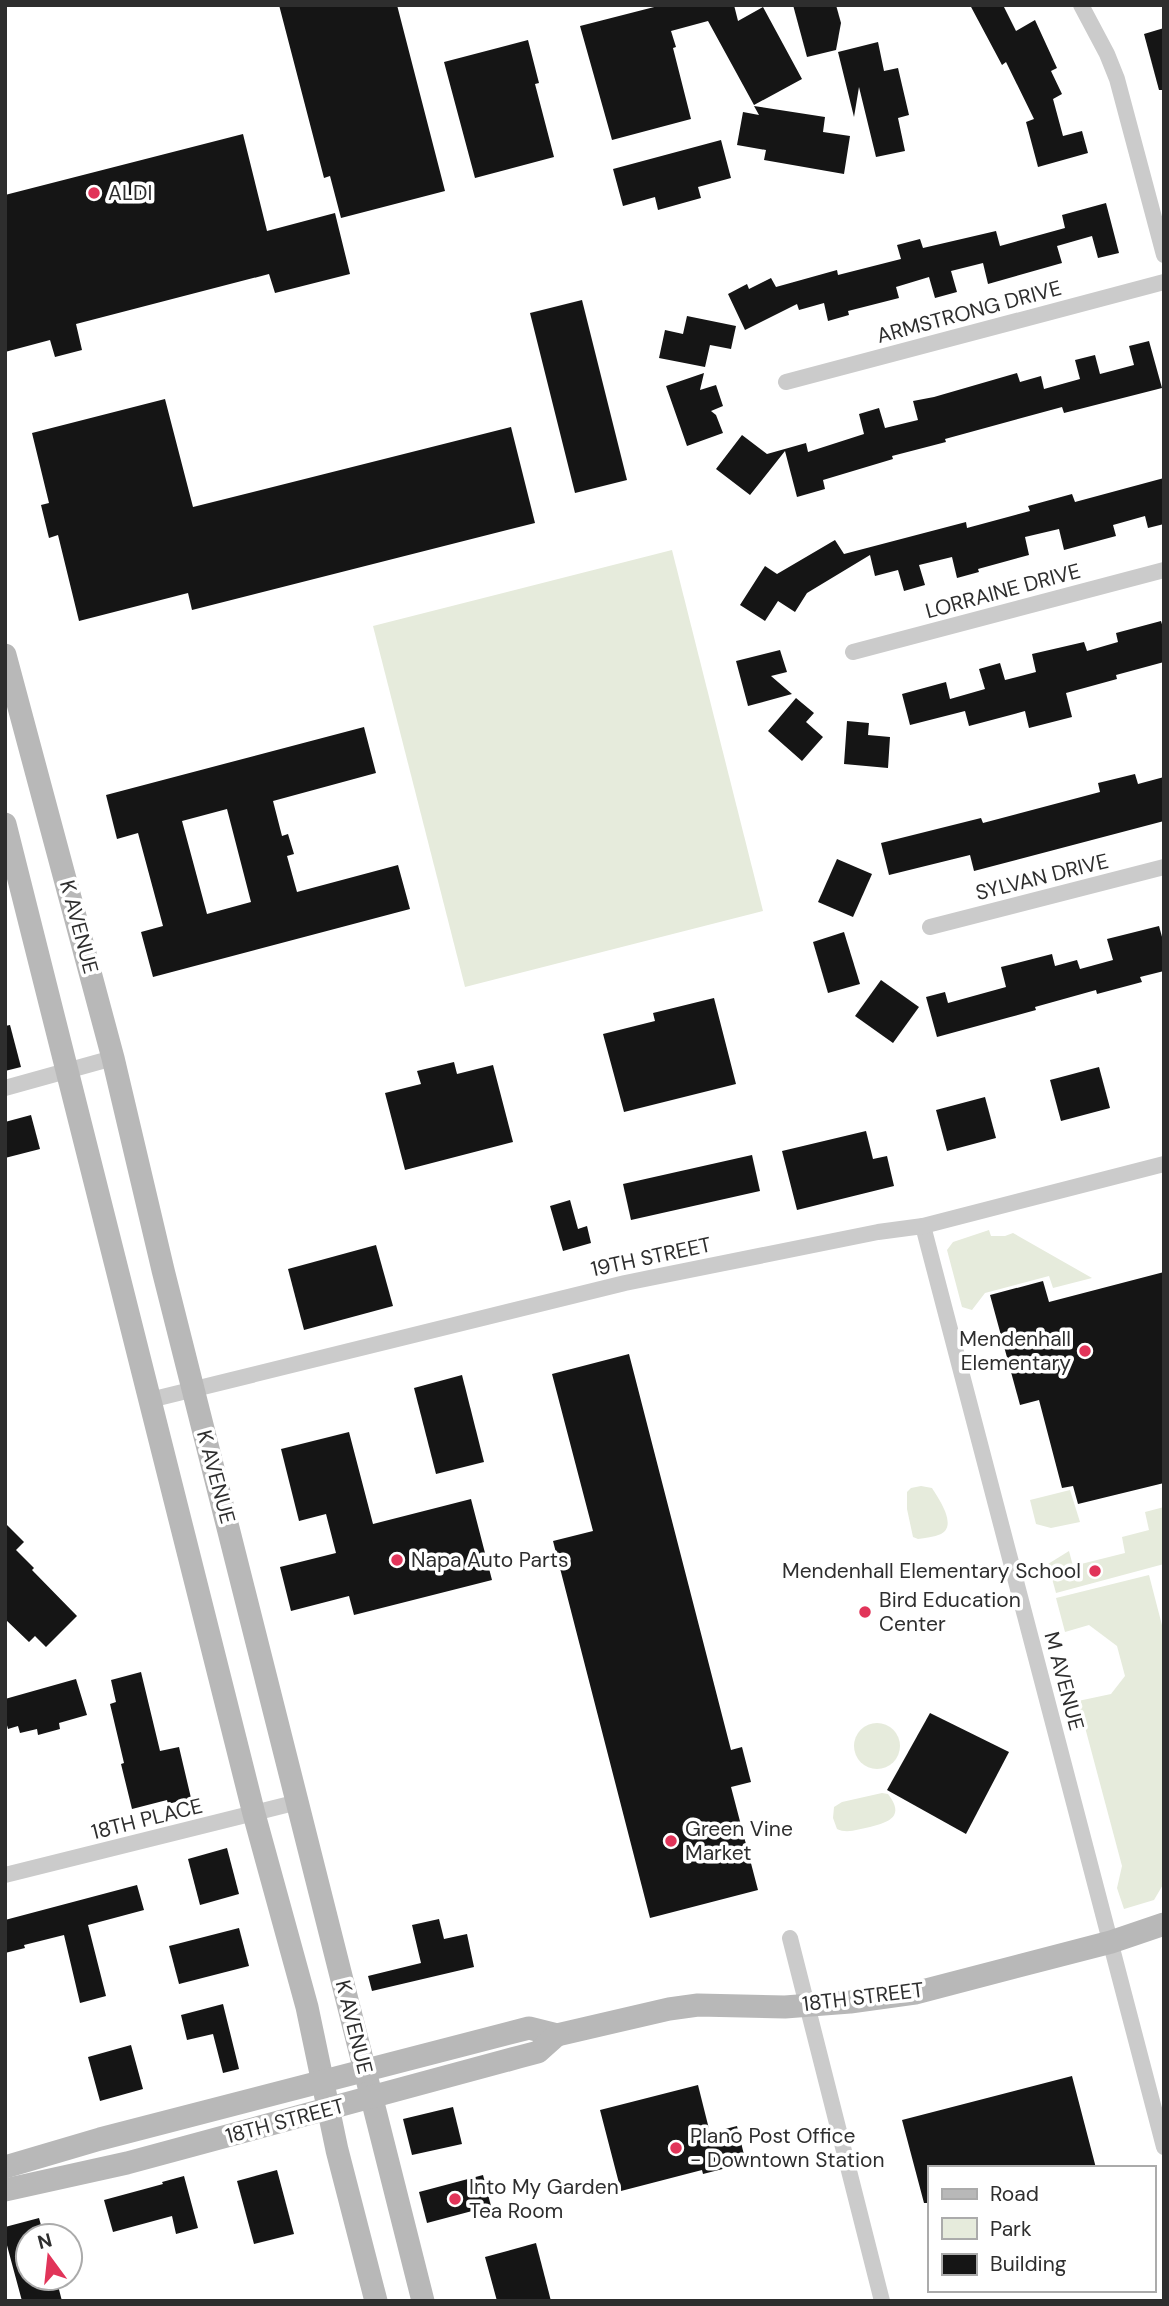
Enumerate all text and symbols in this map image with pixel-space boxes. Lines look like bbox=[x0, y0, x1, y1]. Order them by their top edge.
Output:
place label: ALDI bbox=[108, 179, 152, 207]
marker: ALDI bbox=[86, 185, 102, 201]
street label: ARMSTRONG DRIVE bbox=[874, 274, 1064, 350]
street label: LORRAINE DRIVE bbox=[922, 557, 1084, 625]
street label: SYLVAN DRIVE bbox=[973, 847, 1111, 907]
street label: K AVENUE bbox=[53, 877, 105, 977]
street label: 19TH STREET bbox=[588, 1231, 714, 1283]
place label: Mendenhall Elementary bbox=[959, 1325, 1071, 1377]
marker: Mendenhall Elementary bbox=[1077, 1343, 1093, 1359]
street label: K AVENUE bbox=[190, 1427, 242, 1527]
place label: Napa Auto Parts bbox=[411, 1546, 568, 1574]
marker: Napa Auto Parts bbox=[389, 1552, 405, 1568]
place label: Mendenhall Elementary School bbox=[782, 1557, 1081, 1585]
marker: Mendenhall Elementary School bbox=[1087, 1563, 1103, 1579]
place label: Bird Education Center bbox=[879, 1586, 1021, 1638]
marker: Bird Education Center bbox=[857, 1604, 873, 1620]
street label: M AVENUE bbox=[1037, 1628, 1091, 1734]
street label: 18TH PLACE bbox=[89, 1792, 205, 1846]
place label: Green Vine Market bbox=[685, 1815, 793, 1867]
marker: Green Vine Market bbox=[663, 1833, 679, 1849]
street label: 18TH STREET bbox=[801, 1976, 925, 2018]
street label: K AVENUE bbox=[329, 1977, 379, 2077]
street label: 18TH STREET bbox=[223, 2092, 348, 2150]
place label: Plano Post Office - Downtown Station bbox=[690, 2122, 885, 2174]
marker: Plano Post Office - Downtown Station bbox=[668, 2140, 684, 2156]
legend bbox=[928, 2166, 1155, 2292]
place label: Into My Garden Tea Room bbox=[469, 2173, 619, 2225]
text: Road bbox=[990, 2180, 1039, 2208]
marker: Into My Garden Tea Room bbox=[447, 2191, 463, 2207]
text: Park bbox=[990, 2215, 1032, 2243]
north arrow bbox=[14, 2222, 84, 2292]
text: N bbox=[35, 2227, 55, 2255]
text: Building bbox=[990, 2250, 1067, 2278]

